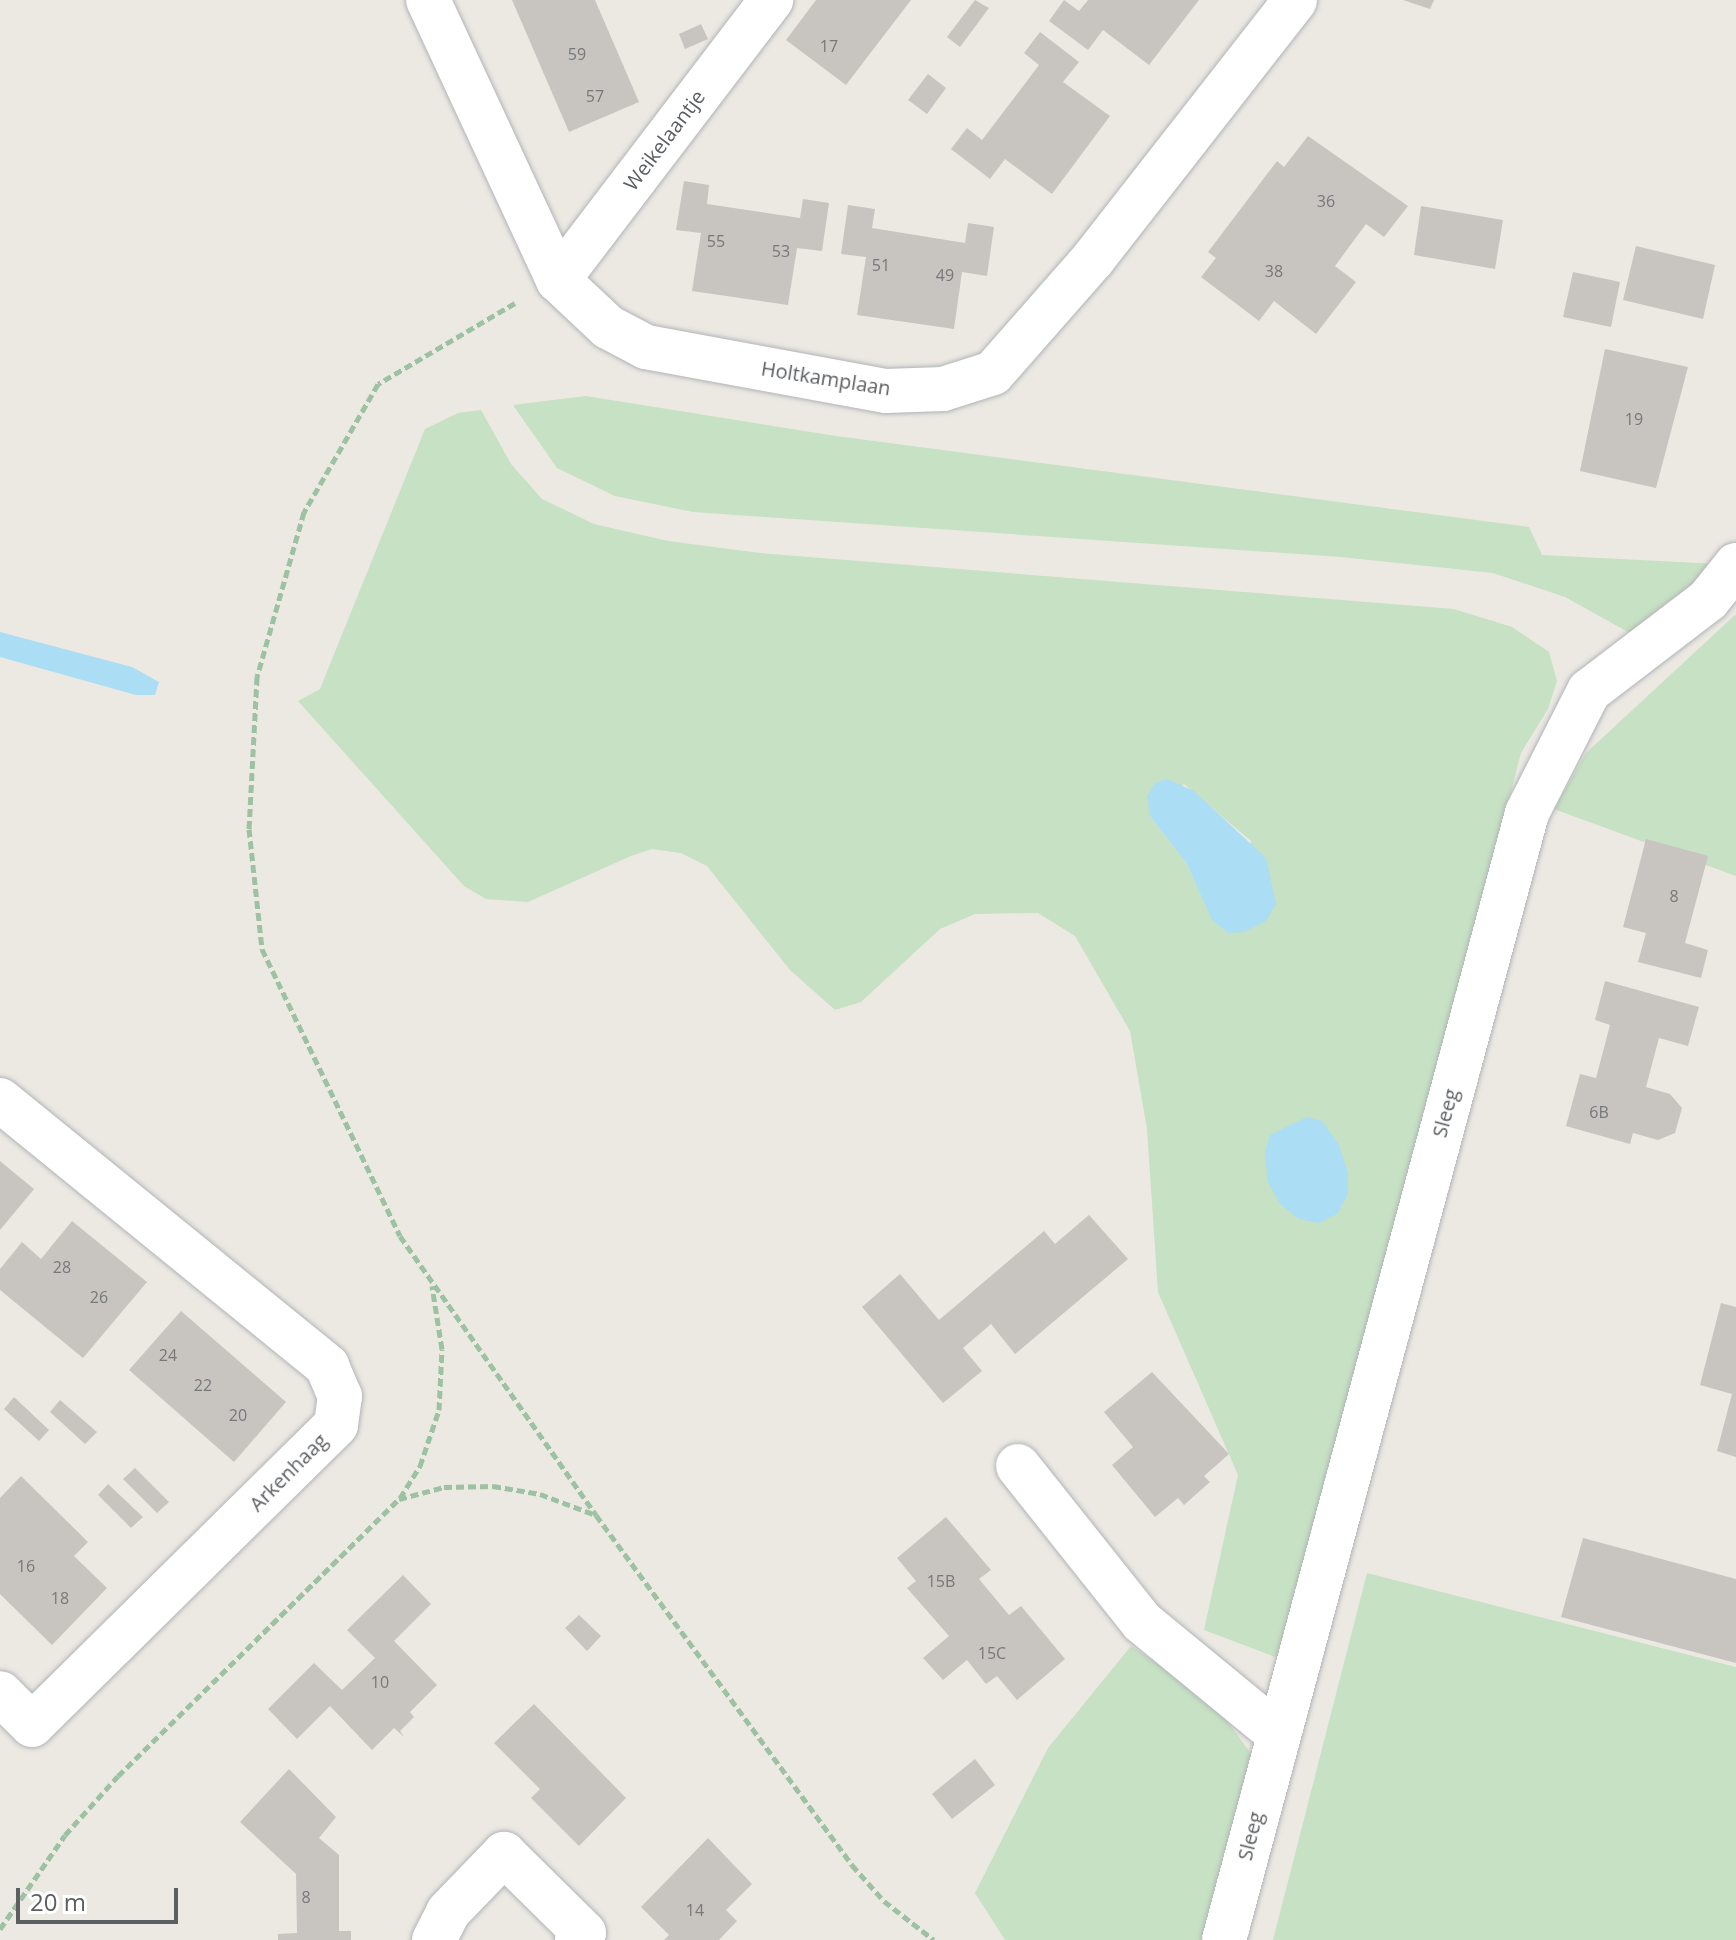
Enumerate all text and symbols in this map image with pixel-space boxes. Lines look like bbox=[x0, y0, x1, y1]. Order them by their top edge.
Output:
house number: 17 bbox=[820, 36, 838, 56]
house number: 59 bbox=[568, 44, 586, 64]
street label: Weikelaantje bbox=[618, 85, 710, 195]
house number: 57 bbox=[586, 86, 604, 106]
house number: 36 bbox=[1317, 191, 1335, 211]
house number: 55 bbox=[707, 231, 725, 251]
house number: 53 bbox=[772, 241, 790, 261]
house number: 51 bbox=[872, 255, 890, 275]
house number: 38 bbox=[1265, 261, 1283, 281]
house number: 49 bbox=[936, 265, 954, 285]
street label: Holtkamplaan bbox=[759, 356, 893, 400]
house number: 19 bbox=[1625, 409, 1643, 429]
house number: 8 bbox=[1669, 886, 1679, 906]
street label: Sleeg bbox=[1427, 1086, 1463, 1140]
house number: 6B bbox=[1589, 1102, 1609, 1122]
house number: 28 bbox=[53, 1257, 71, 1277]
house number: 26 bbox=[90, 1287, 108, 1307]
house number: 24 bbox=[159, 1345, 177, 1365]
house number: 22 bbox=[194, 1375, 212, 1395]
house number: 20 bbox=[229, 1405, 247, 1425]
street label: Arkenhaag bbox=[244, 1428, 332, 1516]
house number: 16 bbox=[17, 1556, 35, 1576]
house number: 15B bbox=[927, 1571, 955, 1591]
house number: 18 bbox=[51, 1588, 69, 1608]
house number: 15C bbox=[978, 1643, 1006, 1663]
house number: 10 bbox=[371, 1672, 389, 1692]
street label: Sleeg bbox=[1232, 1809, 1268, 1863]
scale bar bbox=[20, 1872, 182, 1922]
text: 20 m bbox=[30, 1885, 86, 1918]
house number: 8 bbox=[301, 1887, 311, 1907]
house number: 14 bbox=[686, 1900, 704, 1920]

